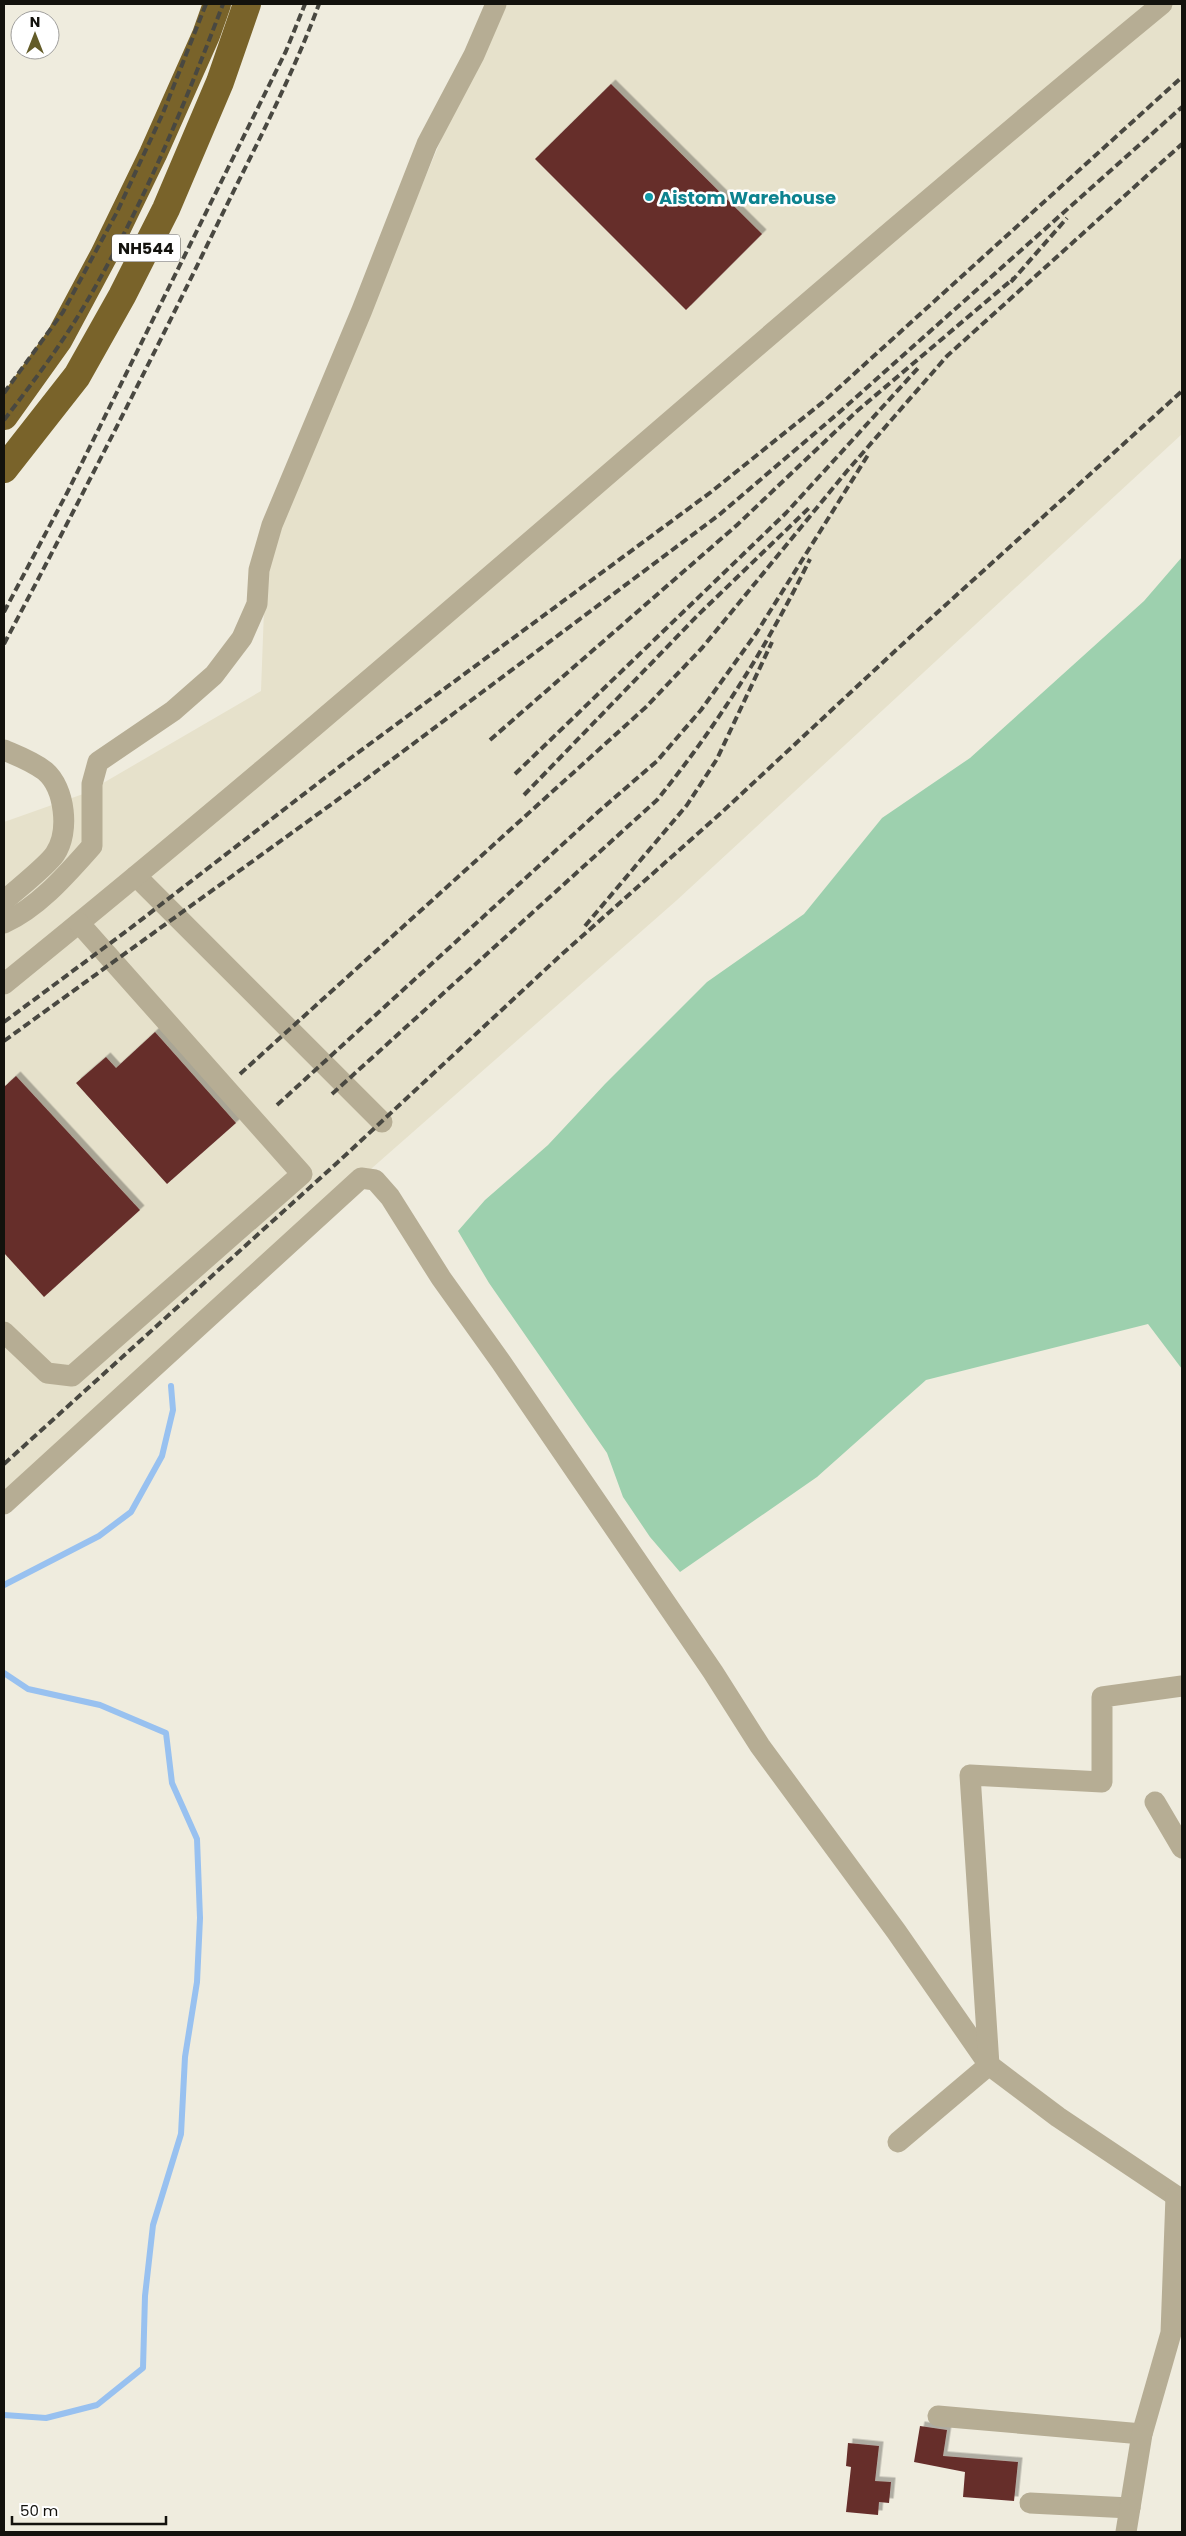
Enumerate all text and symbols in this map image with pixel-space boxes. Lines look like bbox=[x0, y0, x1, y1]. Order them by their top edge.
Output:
north arrow bbox=[10, 10, 60, 60]
text: N bbox=[30, 12, 40, 32]
place label: Aistom Warehouse bbox=[659, 185, 836, 210]
marker: Aistom Warehouse bbox=[643, 191, 655, 203]
road number: NH544 bbox=[112, 234, 180, 262]
scale bar bbox=[12, 2494, 166, 2526]
text: 50 m bbox=[20, 2500, 58, 2521]

